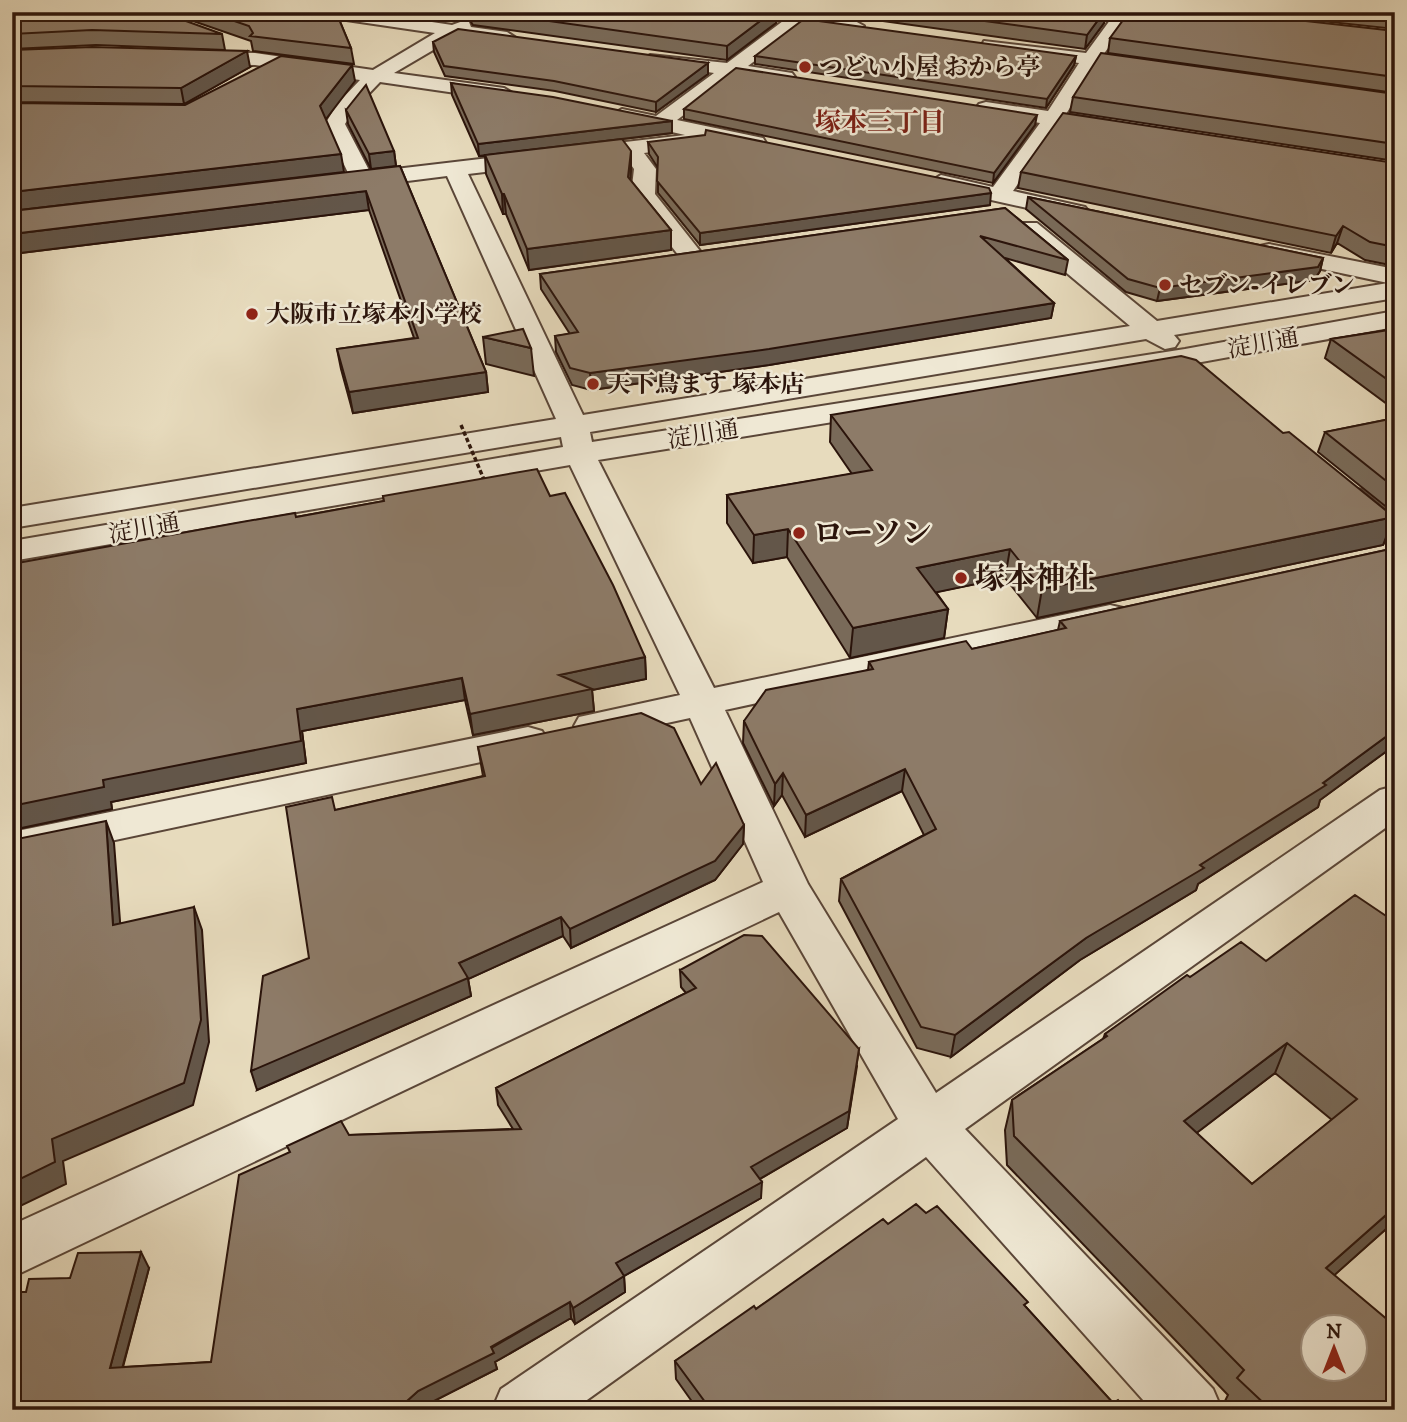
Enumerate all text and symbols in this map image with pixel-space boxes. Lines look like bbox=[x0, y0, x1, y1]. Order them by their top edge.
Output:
place label: つどい小屋 おから亭 bbox=[819, 53, 1040, 83]
marker: つどい小屋 おから亭 bbox=[797, 59, 813, 75]
district label: 塚本三丁目 bbox=[815, 107, 945, 140]
place label: セブン-イレブン bbox=[1179, 271, 1355, 301]
marker: セブン-イレブン bbox=[1157, 277, 1173, 293]
place label: 大阪市立塚本小学校 bbox=[266, 300, 482, 330]
marker: 大阪市立塚本小学校 bbox=[244, 306, 260, 322]
street label: 淀川通 bbox=[1225, 323, 1301, 365]
place label: 天下鳥ます 塚本店 bbox=[607, 370, 804, 400]
marker: 天下鳥ます 塚本店 bbox=[585, 376, 601, 392]
street label: 淀川通 bbox=[665, 415, 741, 455]
street label: 淀川通 bbox=[106, 508, 182, 550]
place label: ローソン bbox=[813, 516, 932, 553]
marker: ローソン bbox=[791, 525, 807, 541]
place label: 塚本神社 bbox=[975, 561, 1095, 598]
marker: 塚本神社 bbox=[953, 570, 969, 586]
north arrow bbox=[1298, 1314, 1368, 1384]
text: N bbox=[1326, 1321, 1342, 1344]

